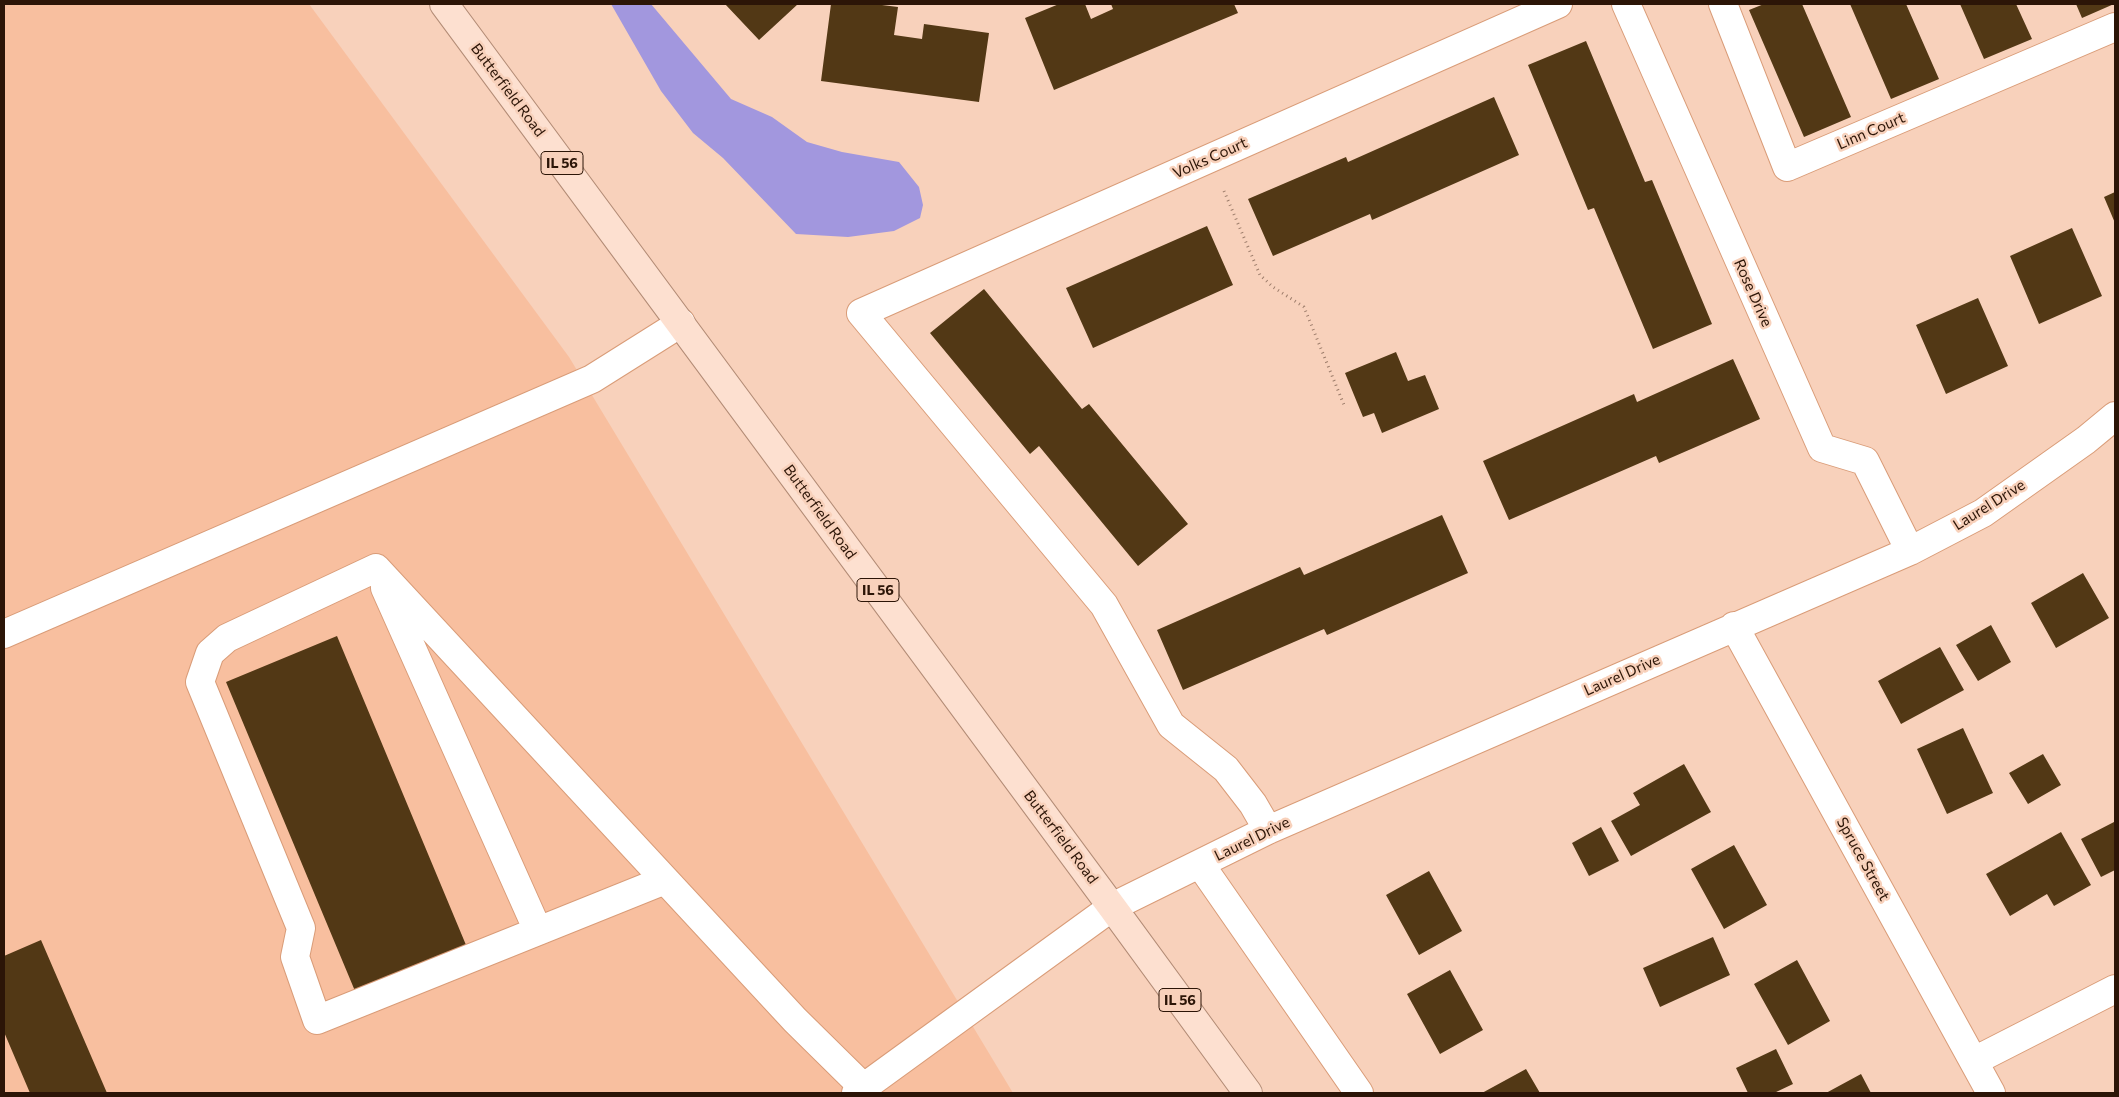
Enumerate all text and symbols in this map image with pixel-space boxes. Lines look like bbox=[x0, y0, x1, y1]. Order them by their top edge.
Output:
street label: Butterfield Road bbox=[467, 40, 549, 140]
street label: Linn Court bbox=[1834, 109, 1908, 153]
street label: Volks Court bbox=[1170, 134, 1250, 182]
road number: IL 56 bbox=[541, 152, 583, 174]
street label: Rose Drive bbox=[1730, 256, 1776, 330]
street label: Butterfield Road bbox=[780, 461, 860, 563]
street label: Laurel Drive bbox=[1950, 476, 2028, 534]
road number: IL 56 bbox=[857, 578, 899, 602]
street label: Laurel Drive bbox=[1581, 650, 1663, 700]
street label: Butterfield Road bbox=[1020, 787, 1102, 887]
street label: Laurel Drive bbox=[1211, 813, 1293, 865]
street label: Spruce Street bbox=[1833, 814, 1893, 904]
road number: IL 56 bbox=[1159, 988, 1201, 1012]

